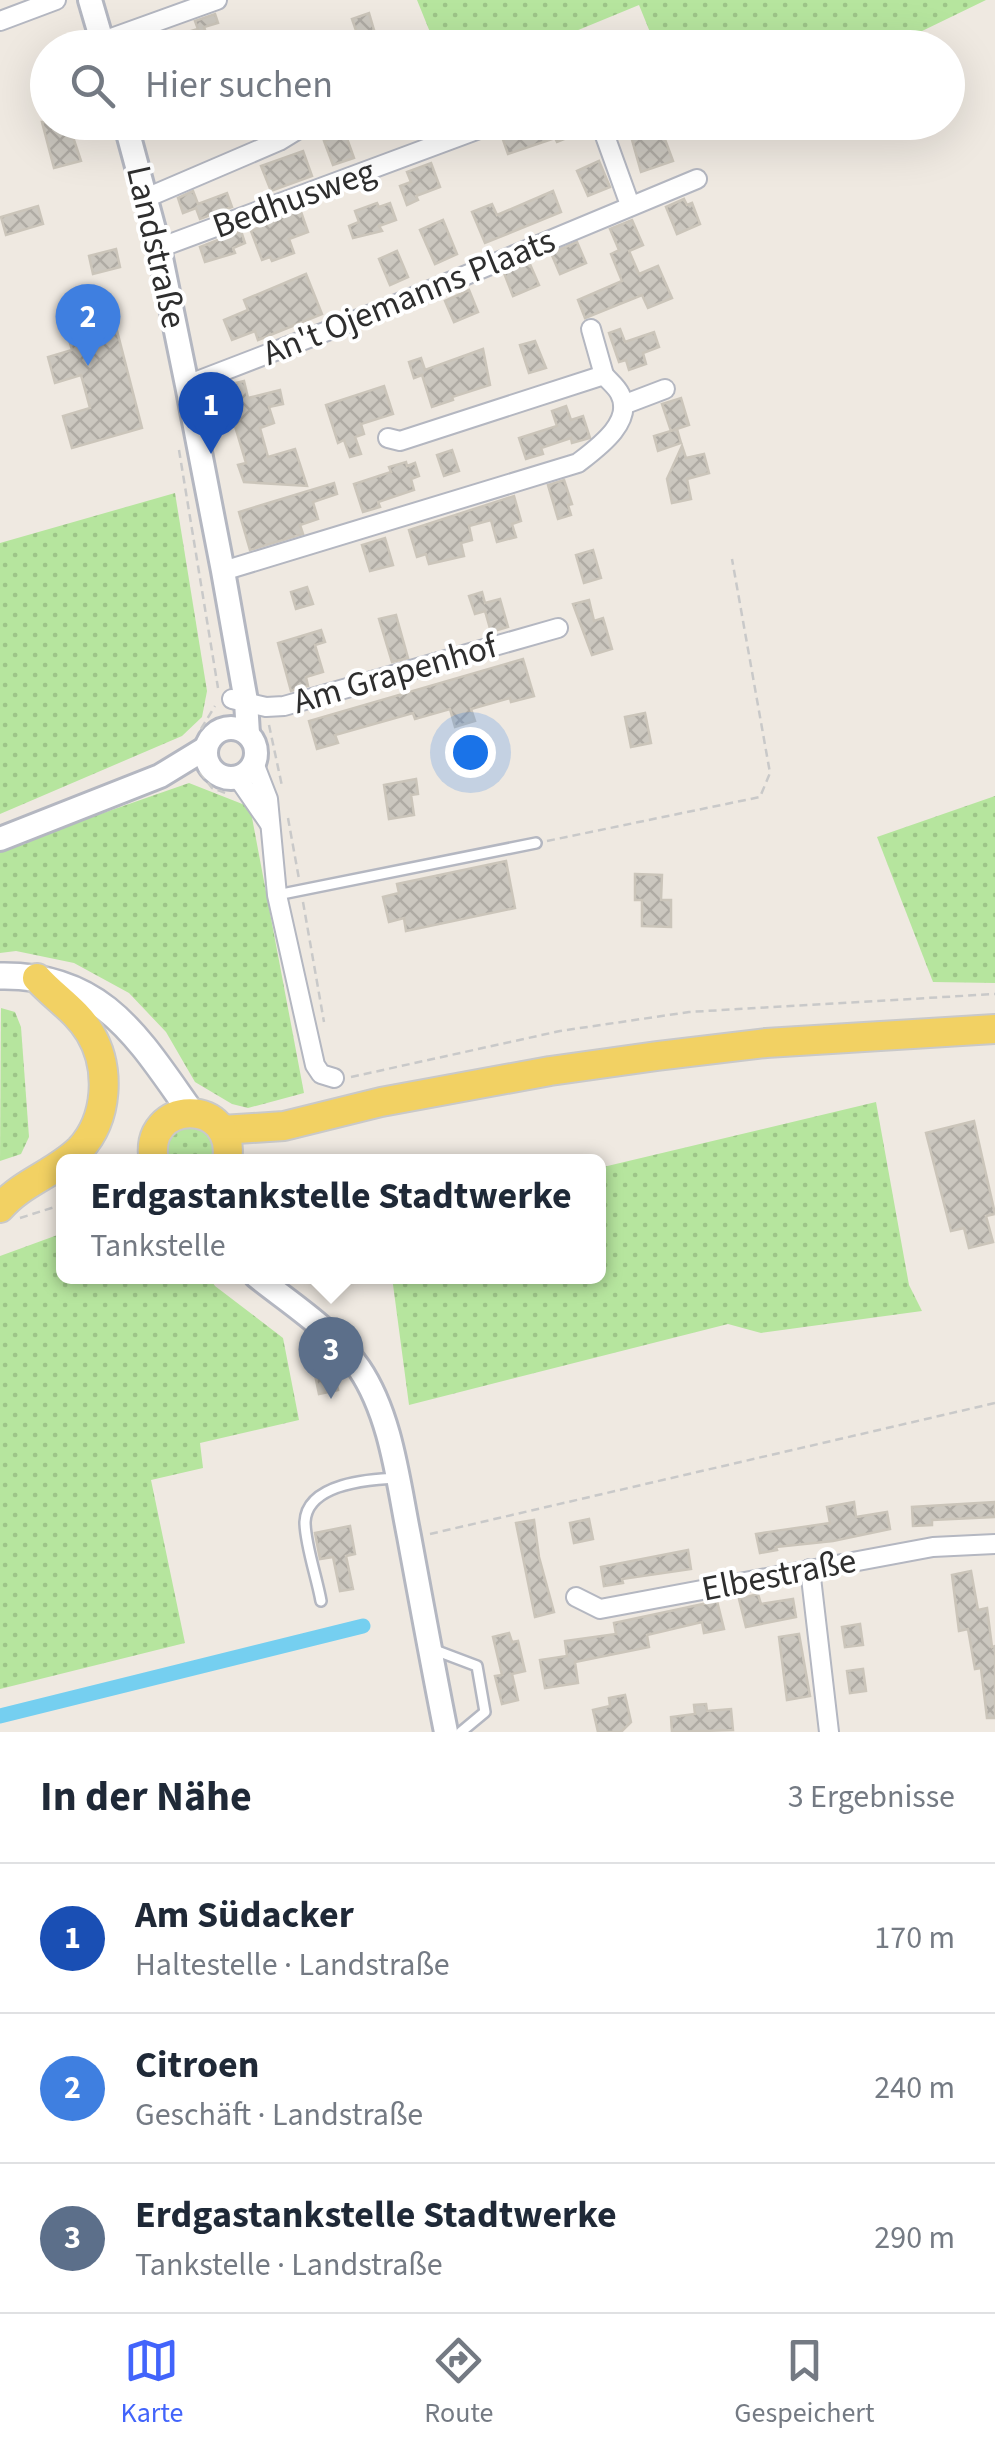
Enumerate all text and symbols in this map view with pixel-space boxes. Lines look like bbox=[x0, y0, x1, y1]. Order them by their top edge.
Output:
search box bbox=[30, 30, 965, 140]
icon: search bbox=[65, 58, 120, 113]
text: Hier suchen bbox=[145, 58, 333, 112]
street label: Bedhusweg bbox=[206, 146, 383, 252]
street label: Landstraße bbox=[113, 161, 199, 333]
street label: An't Ojemanns Plaats bbox=[255, 216, 563, 378]
pin: 2 bbox=[56, 284, 120, 366]
pin: 1 bbox=[178, 372, 244, 454]
street label: Am Grapenhof bbox=[287, 621, 504, 727]
your location bbox=[445, 727, 496, 778]
popup bbox=[56, 1154, 606, 1284]
text: Erdgastankstelle Stadtwerke bbox=[90, 1169, 572, 1223]
text: Tankstelle bbox=[90, 1223, 226, 1269]
pin: 3 bbox=[298, 1316, 364, 1399]
street label: Elbestraße bbox=[697, 1536, 861, 1614]
text: In der Nähe bbox=[40, 1767, 252, 1827]
text: 3 Ergebnisse bbox=[788, 1774, 955, 1820]
text: Am Südacker bbox=[135, 1888, 354, 1942]
text: 1 bbox=[64, 1915, 81, 1961]
text: 170 m bbox=[874, 1915, 955, 1961]
text: Haltestelle · Landstraße bbox=[135, 1942, 450, 1988]
text: Citroen bbox=[135, 2038, 259, 2092]
text: 2 bbox=[64, 2065, 81, 2111]
text: 240 m bbox=[874, 2065, 955, 2111]
text: Geschäft · Landstraße bbox=[135, 2092, 423, 2138]
text: Erdgastankstelle Stadtwerke bbox=[135, 2188, 617, 2242]
text: 3 bbox=[64, 2215, 81, 2261]
text: 290 m bbox=[874, 2215, 955, 2261]
text: Tankstelle · Landstraße bbox=[135, 2242, 443, 2288]
tab: Karte bbox=[120, 2333, 183, 2433]
tab: Route bbox=[424, 2333, 493, 2433]
tab: Gespeichert bbox=[734, 2333, 875, 2433]

